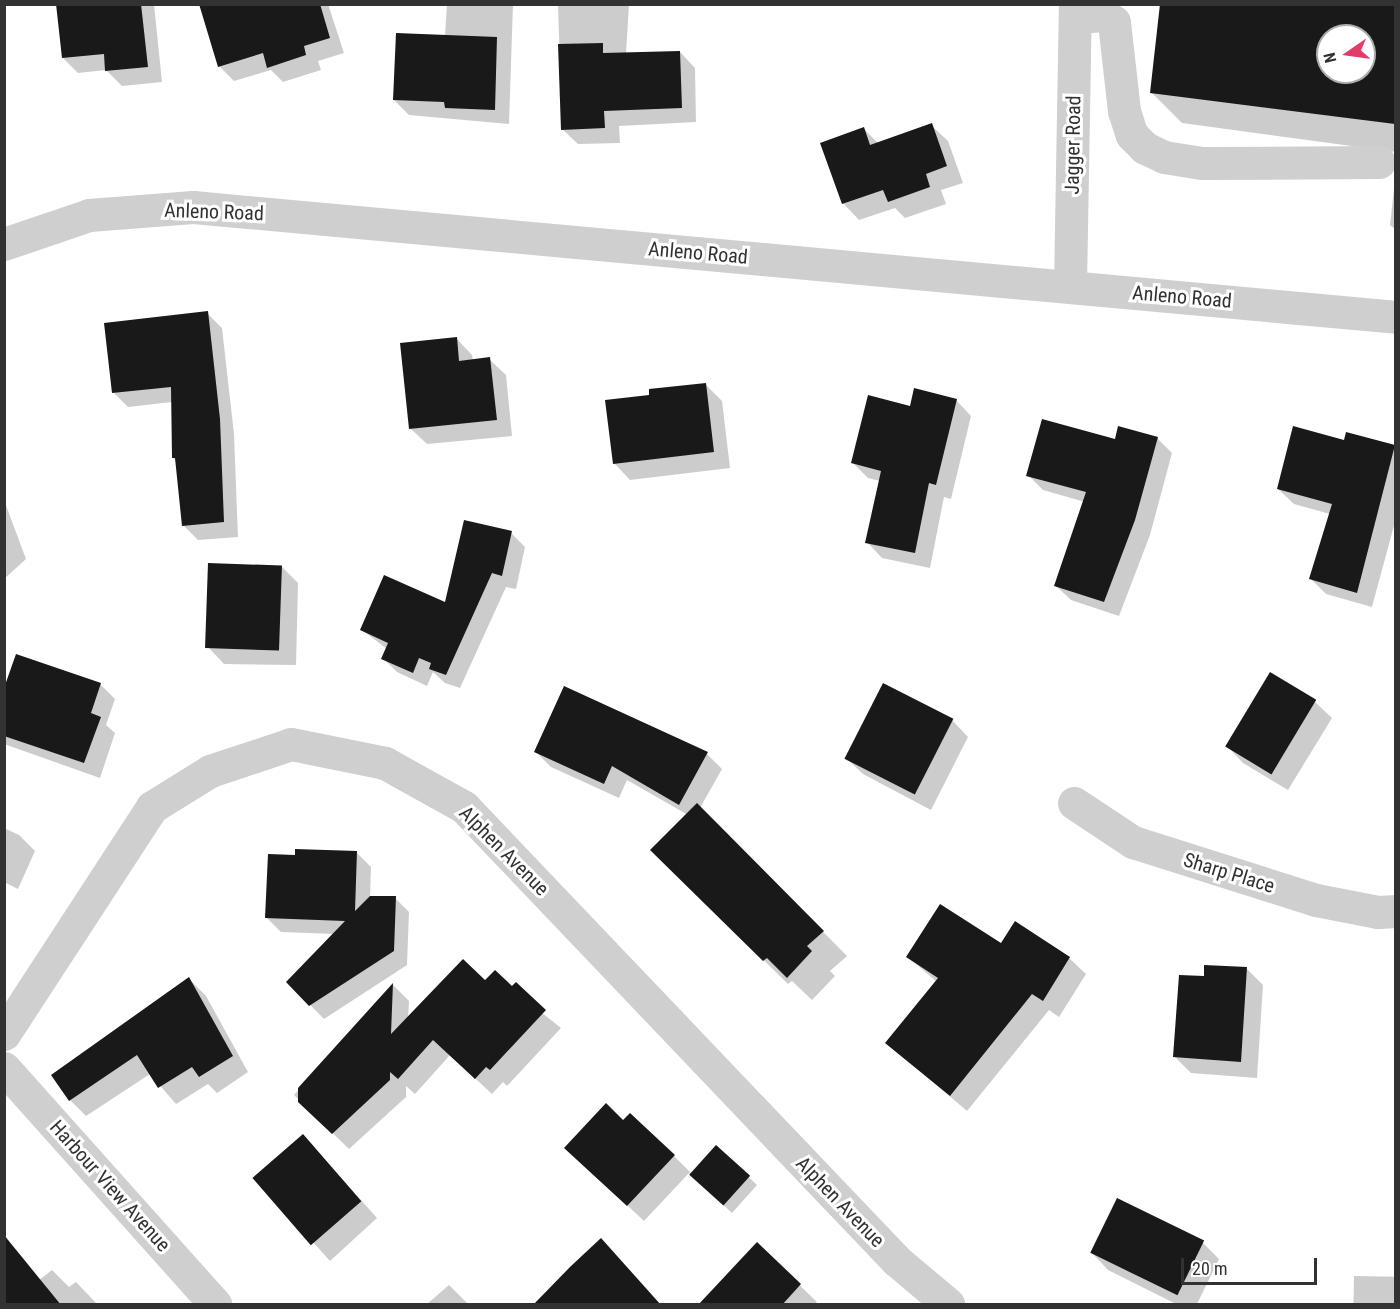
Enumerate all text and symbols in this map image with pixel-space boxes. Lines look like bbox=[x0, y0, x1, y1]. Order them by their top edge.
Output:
north arrow bbox=[1316, 24, 1376, 84]
text: N bbox=[1320, 51, 1340, 65]
street label: Jagger Road bbox=[1060, 95, 1086, 195]
street label: Anleno Road bbox=[164, 198, 264, 226]
street label: Anleno Road bbox=[647, 237, 749, 269]
street label: Anleno Road bbox=[1131, 281, 1233, 313]
street label: Alphen Avenue bbox=[454, 801, 554, 901]
street label: Sharp Place bbox=[1181, 848, 1277, 898]
street label: Harbour View Avenue bbox=[45, 1115, 175, 1257]
street label: Alphen Avenue bbox=[791, 1152, 889, 1252]
scale bar bbox=[1184, 1246, 1320, 1284]
text: 20 m bbox=[1192, 1258, 1227, 1279]

